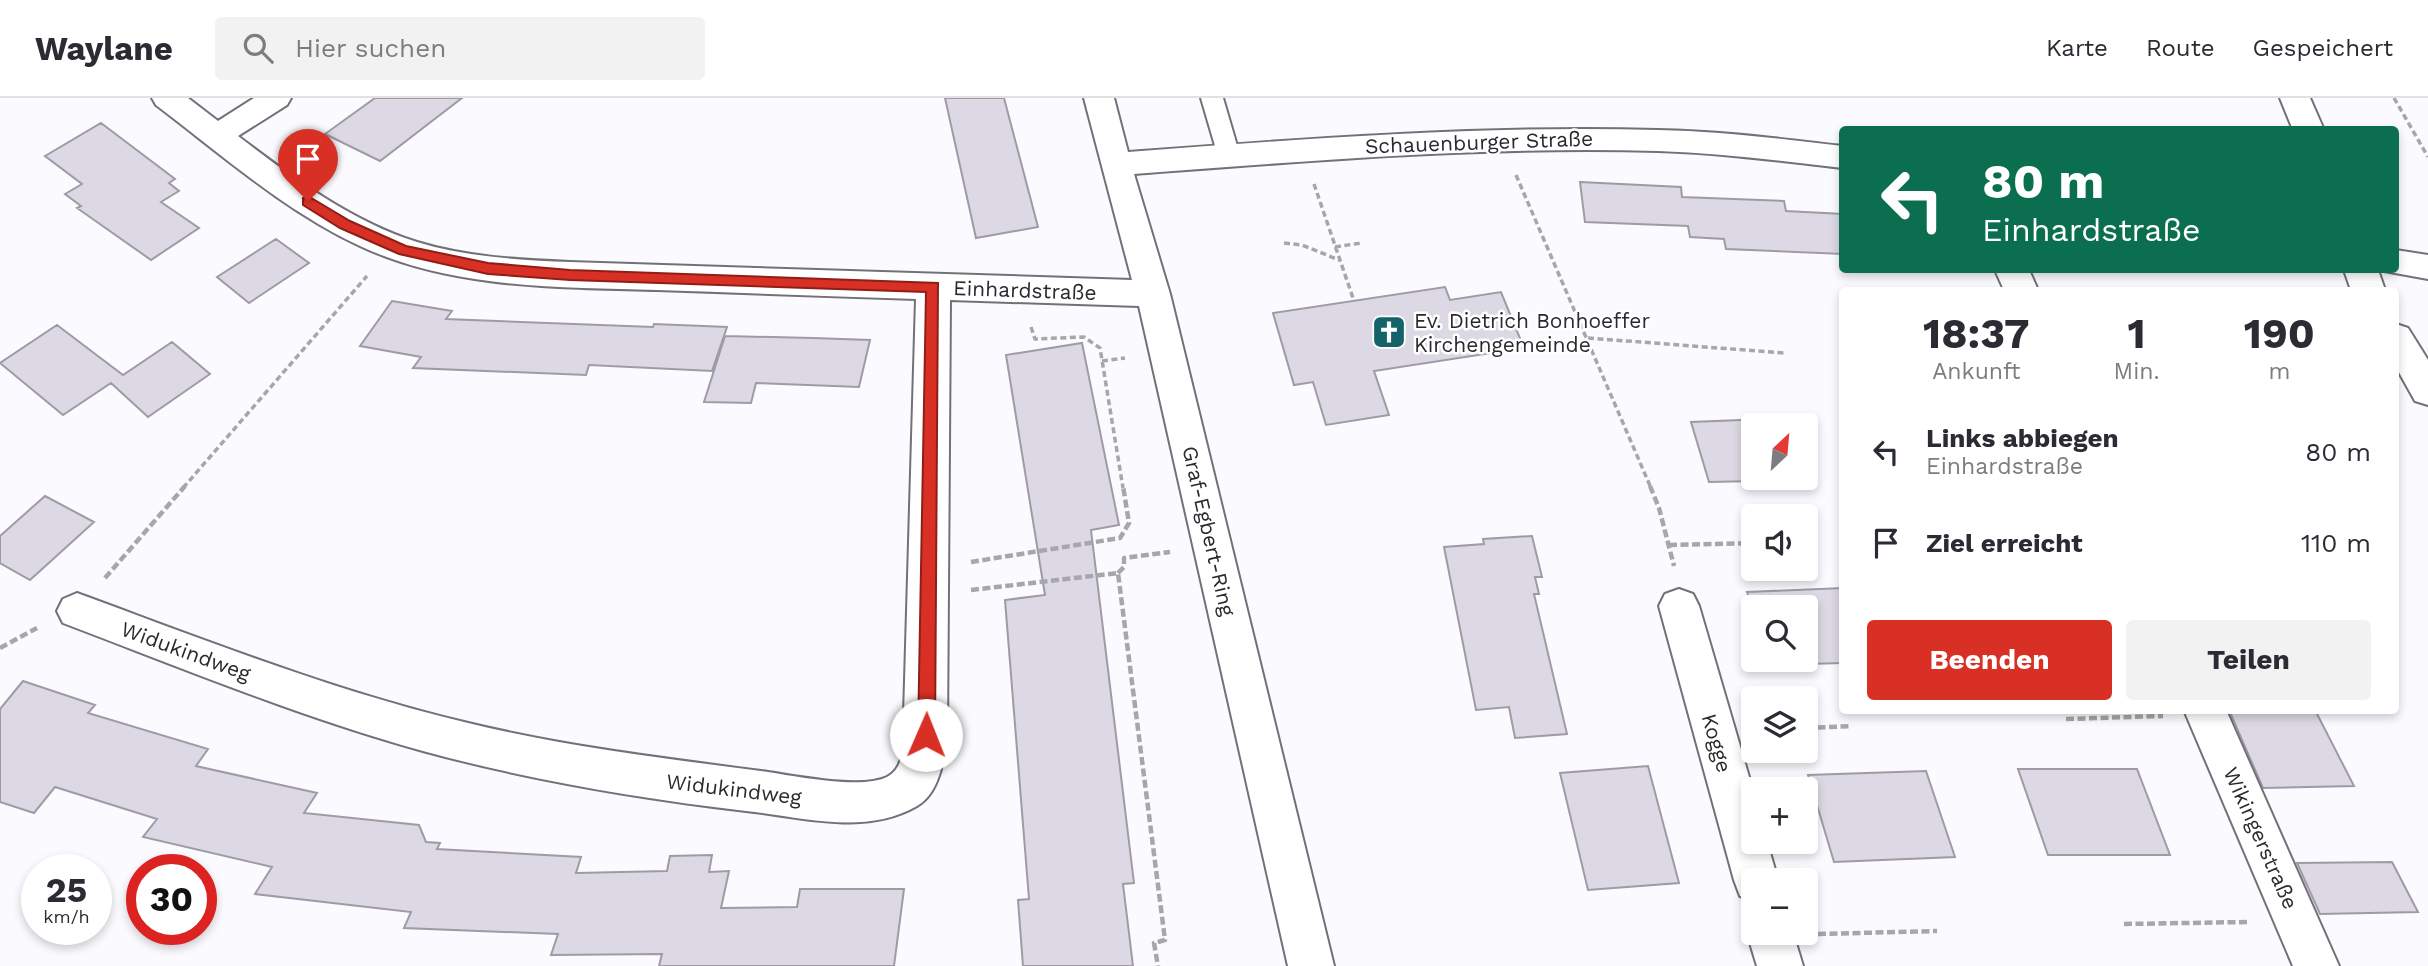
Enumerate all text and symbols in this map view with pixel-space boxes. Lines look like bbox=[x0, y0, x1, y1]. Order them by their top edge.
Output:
search box bbox=[215, 17, 705, 80]
text: Waylane bbox=[35, 29, 173, 68]
icon: search bbox=[239, 29, 277, 67]
text: Hier suchen bbox=[295, 33, 446, 63]
text: Karte bbox=[2046, 34, 2108, 62]
text: Route bbox=[2146, 34, 2215, 62]
text: Gespeichert bbox=[2253, 34, 2393, 62]
street label: Schauenburger Straße bbox=[1364, 126, 1594, 158]
pin bbox=[278, 129, 338, 201]
icon: arrive bbox=[289, 140, 327, 178]
text: 80 m bbox=[1982, 152, 2104, 210]
icon: left bbox=[1867, 154, 1958, 245]
text: Einhardstraße bbox=[1982, 211, 2200, 249]
street label: Einhardstraße bbox=[953, 275, 1097, 305]
place label: Ev. Dietrich Bonhoeffer Kirchengemeinde bbox=[1414, 308, 1650, 357]
text: 18:37 bbox=[1923, 309, 2030, 358]
text: 1 bbox=[2128, 309, 2146, 358]
text: 190 bbox=[2244, 309, 2315, 358]
church icon: Ev. Dietrich Bonhoeffer Kirchengemeinde bbox=[1370, 313, 1408, 351]
text: Ankunft bbox=[1932, 358, 2020, 385]
text: Min. bbox=[2114, 358, 2160, 385]
text: m bbox=[2268, 358, 2290, 385]
north arrow bbox=[1741, 413, 1818, 490]
map controls bbox=[1741, 413, 1818, 945]
text: Links abbiegen bbox=[1926, 423, 2119, 453]
icon: left bbox=[1867, 433, 1905, 471]
text: 80 m bbox=[2305, 437, 2371, 467]
street label: Graf-Egbert-Ring bbox=[1177, 444, 1241, 619]
text: Einhardstraße bbox=[1926, 453, 2083, 480]
button: sound bbox=[1741, 504, 1818, 581]
icon: arrive bbox=[1867, 524, 1905, 562]
text: Ziel erreicht bbox=[1926, 528, 2083, 558]
text: 110 m bbox=[2301, 528, 2371, 558]
button: search bbox=[1741, 595, 1818, 672]
street label: Widukindweg bbox=[118, 616, 255, 686]
button: Beenden bbox=[1867, 620, 2112, 700]
button: Teilen bbox=[2126, 620, 2371, 700]
button: layers bbox=[1741, 686, 1818, 763]
position arrow bbox=[889, 698, 963, 772]
street label: Kogge bbox=[1697, 711, 1737, 775]
street label: Wikingerstraße bbox=[2219, 763, 2303, 913]
street label: Widukindweg bbox=[665, 768, 804, 810]
button: + bbox=[1741, 777, 1818, 854]
speed limit sign: 30 bbox=[126, 854, 217, 945]
button: − bbox=[1741, 868, 1818, 945]
text: 25 bbox=[46, 869, 87, 911]
text: km/h bbox=[43, 906, 90, 927]

